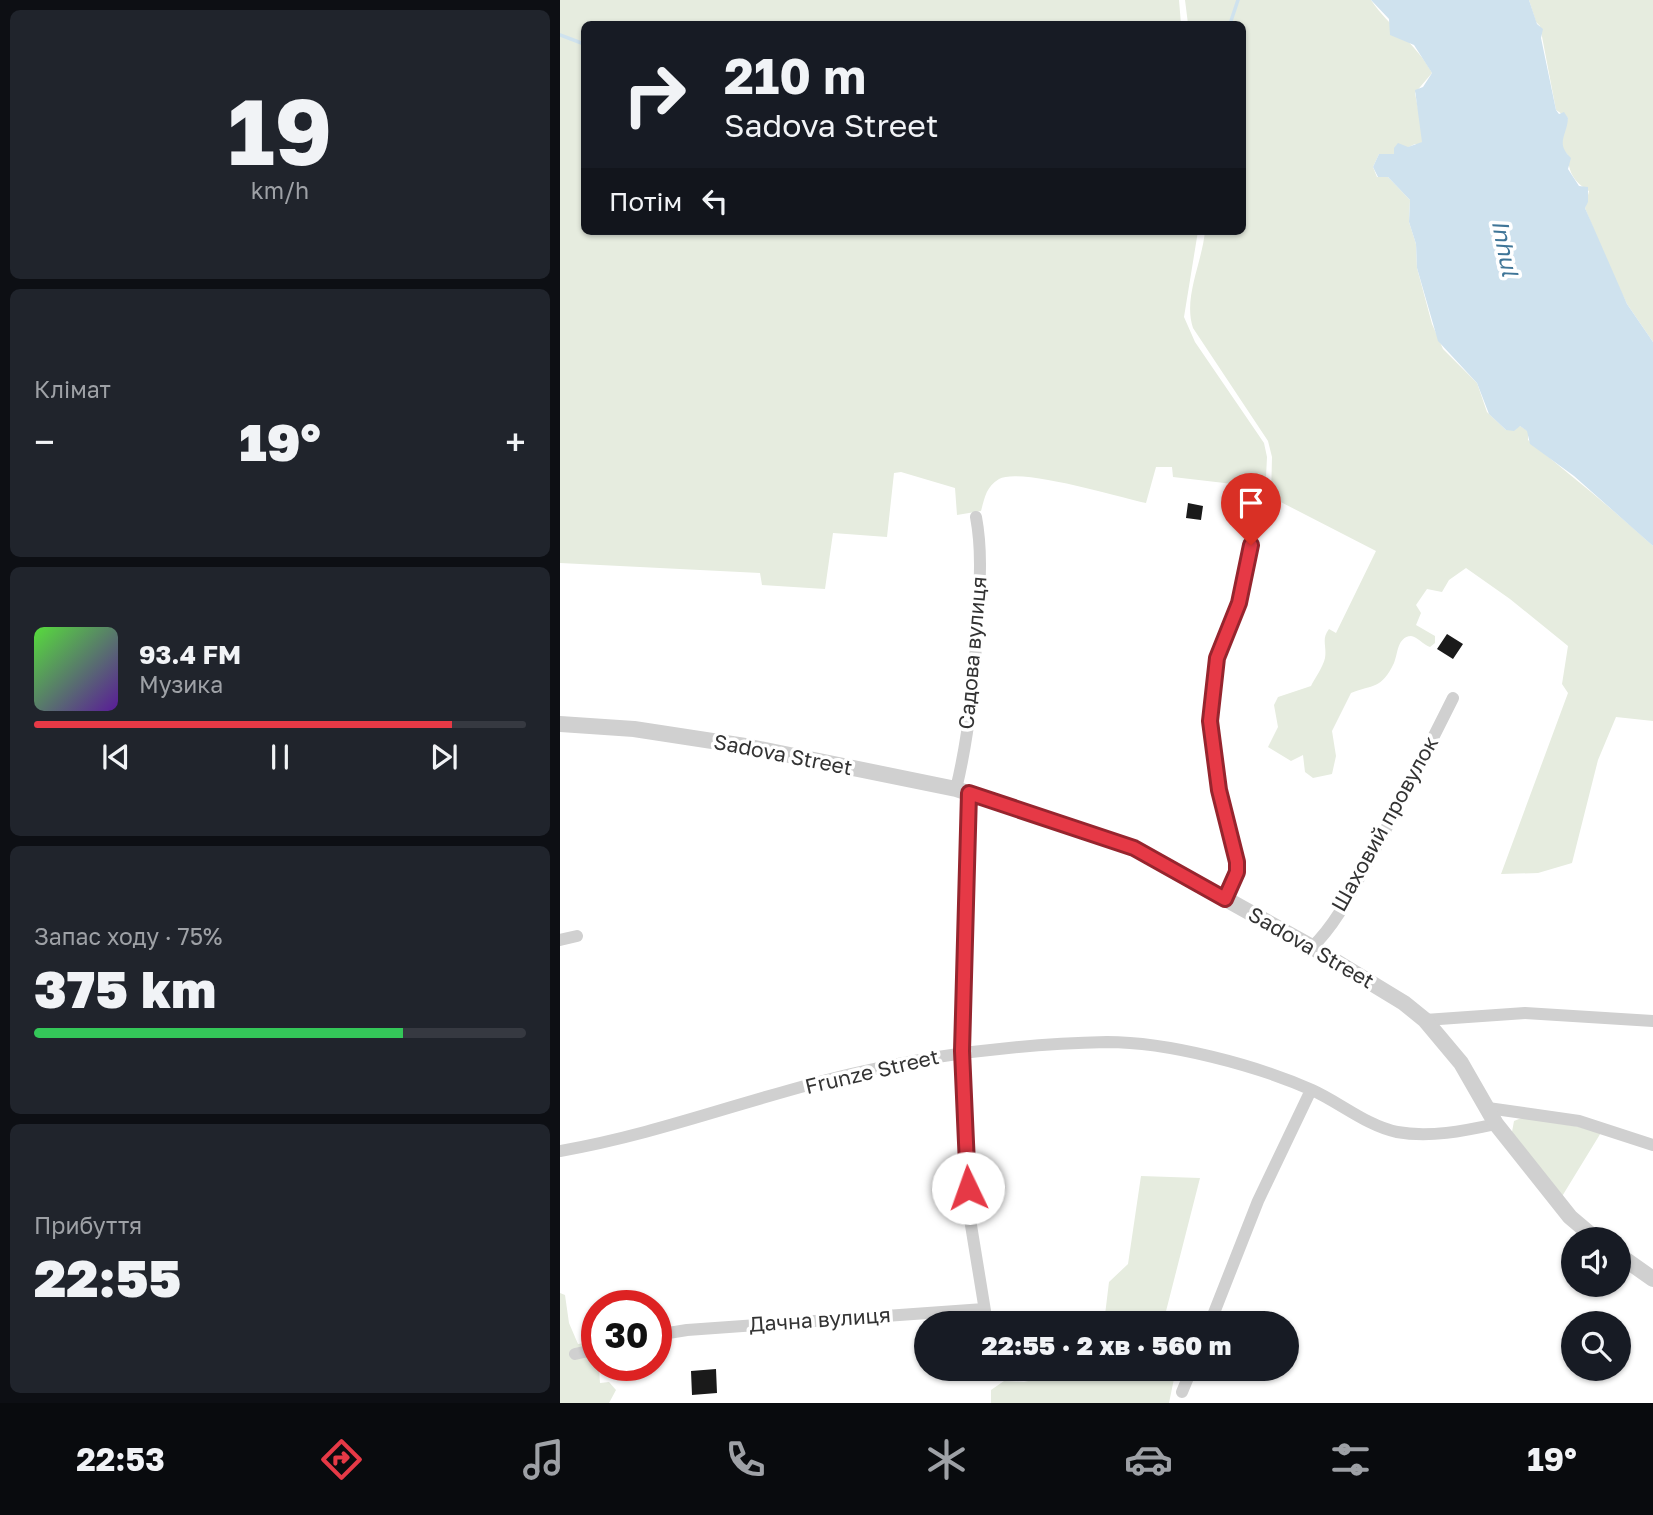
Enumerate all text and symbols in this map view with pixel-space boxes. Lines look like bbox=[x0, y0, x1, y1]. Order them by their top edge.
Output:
text: 210 m bbox=[724, 46, 866, 105]
icon: right bbox=[609, 49, 700, 140]
text: 19 bbox=[228, 76, 332, 185]
text: Sadova Street bbox=[724, 106, 939, 144]
text: km/h bbox=[251, 176, 309, 204]
icon: left bbox=[696, 182, 734, 220]
text: Потім bbox=[609, 186, 682, 217]
water label: Inhul bbox=[1487, 217, 1525, 280]
text: Клімат bbox=[34, 375, 111, 403]
text: 19° bbox=[239, 410, 321, 472]
text: − bbox=[34, 419, 55, 464]
text: + bbox=[505, 419, 526, 464]
pin bbox=[1221, 473, 1281, 545]
icon: arrive bbox=[1232, 484, 1270, 522]
street label: Садова вулиця bbox=[952, 575, 992, 731]
text: 93.4 FM bbox=[139, 639, 241, 670]
text: Музика bbox=[139, 670, 223, 698]
street label: Sadova Street bbox=[712, 728, 855, 780]
street label: Шаховий провулок bbox=[1325, 731, 1443, 916]
icon: previous bbox=[97, 738, 135, 776]
icon: pause bbox=[261, 738, 299, 776]
icon: next bbox=[425, 738, 463, 776]
street label: Sadova Street bbox=[1244, 901, 1379, 994]
text: Запас ходу · 75% bbox=[34, 922, 222, 950]
text: 375 km bbox=[34, 957, 216, 1019]
street label: Frunze Street bbox=[802, 1043, 941, 1099]
position arrow bbox=[931, 1151, 1005, 1225]
text: Прибуття bbox=[34, 1211, 142, 1239]
map controls bbox=[1561, 1227, 1631, 1381]
button: sound bbox=[1561, 1227, 1631, 1297]
text: 22:55 bbox=[34, 1246, 181, 1308]
speed limit sign: 30 bbox=[581, 1290, 672, 1381]
street label: Дачна вулиця bbox=[748, 1301, 892, 1337]
button: search bbox=[1561, 1311, 1631, 1381]
text: 22:55 · 2 хв · 560 m bbox=[982, 1330, 1231, 1361]
icon: directions bbox=[317, 1435, 366, 1484]
icon: music bbox=[519, 1435, 568, 1484]
icon: phone bbox=[721, 1435, 770, 1484]
icon: climate bbox=[922, 1435, 971, 1484]
icon: car bbox=[1124, 1435, 1173, 1484]
icon: filters bbox=[1326, 1435, 1375, 1484]
text: 22:53 bbox=[76, 1440, 165, 1478]
text: 19° bbox=[1527, 1440, 1577, 1478]

